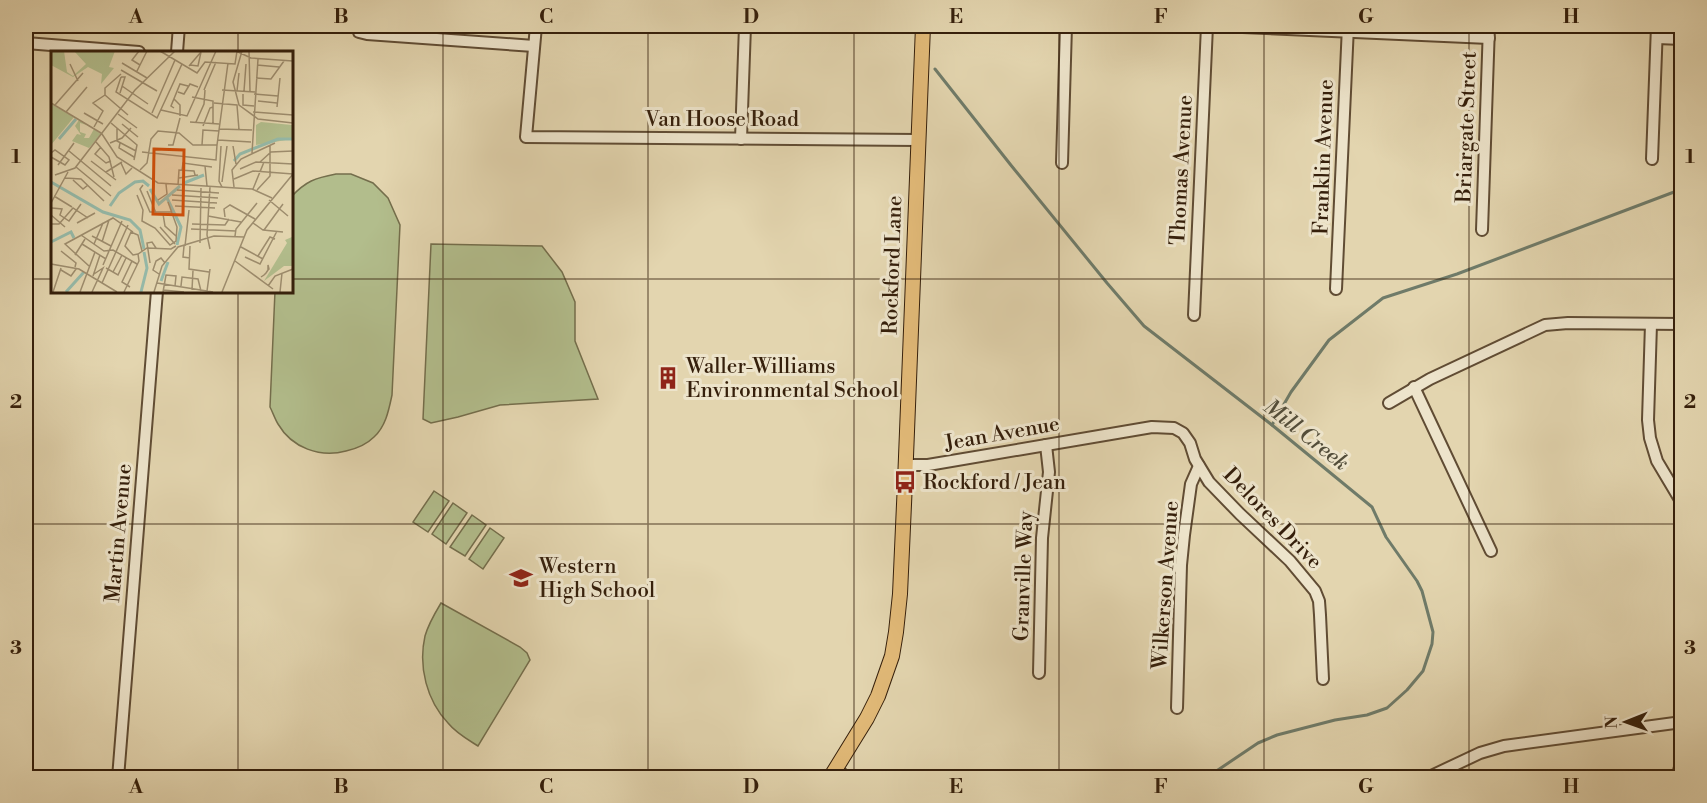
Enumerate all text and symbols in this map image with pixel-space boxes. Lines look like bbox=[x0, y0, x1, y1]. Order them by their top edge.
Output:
text: A bbox=[128, 5, 144, 30]
text: B bbox=[333, 5, 349, 30]
text: C bbox=[539, 5, 553, 30]
text: D bbox=[743, 5, 759, 30]
text: E bbox=[949, 5, 963, 30]
text: F bbox=[1154, 5, 1168, 30]
text: G bbox=[1358, 5, 1374, 30]
text: H bbox=[1563, 5, 1580, 30]
street label: Briargate Street bbox=[1451, 50, 1483, 204]
inset map bbox=[51, 51, 292, 292]
street label: Franklin Avenue bbox=[1308, 79, 1340, 235]
street label: Thomas Avenue bbox=[1165, 94, 1199, 246]
street label: Van Hoose Road bbox=[644, 107, 799, 133]
text: 1 bbox=[11, 145, 21, 170]
text: 1 bbox=[1685, 145, 1695, 170]
street label: Rockford Lane bbox=[878, 195, 908, 335]
place label: Waller-Williams Environmental School bbox=[685, 354, 899, 404]
building icon: Waller-Williams Environmental School bbox=[655, 365, 681, 391]
text: 2 bbox=[10, 390, 22, 415]
text: 2 bbox=[1684, 390, 1696, 415]
water label: Mill Creek bbox=[1258, 393, 1354, 477]
street label: Jean Avenue bbox=[942, 411, 1062, 457]
street label: Delores Drive bbox=[1217, 462, 1327, 575]
street label: Martin Avenue bbox=[100, 463, 138, 604]
bus stop icon: Rockford / Jean bbox=[892, 469, 918, 495]
place label: Rockford / Jean bbox=[923, 470, 1066, 496]
street label: Wilkerson Avenue bbox=[1147, 500, 1185, 671]
street label: Granville Way bbox=[1009, 510, 1039, 642]
place label: Western High School bbox=[538, 554, 655, 604]
school or university icon: Western High School bbox=[508, 565, 534, 591]
text: 3 bbox=[10, 636, 22, 661]
text: 3 bbox=[1684, 636, 1696, 661]
north arrow bbox=[1596, 692, 1656, 752]
text: N bbox=[1602, 715, 1622, 729]
text: A bbox=[128, 775, 144, 800]
text: B bbox=[333, 775, 349, 800]
text: C bbox=[539, 775, 553, 800]
text: D bbox=[743, 775, 759, 800]
text: E bbox=[949, 775, 963, 800]
text: F bbox=[1154, 775, 1168, 800]
text: G bbox=[1358, 775, 1374, 800]
text: H bbox=[1563, 775, 1580, 800]

